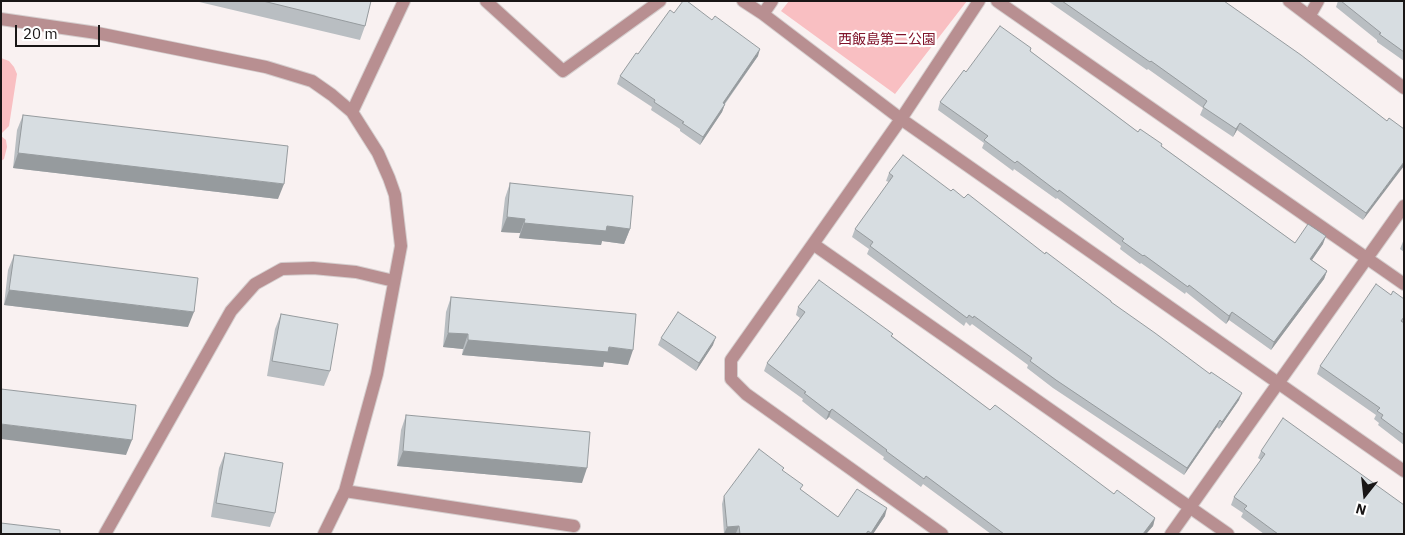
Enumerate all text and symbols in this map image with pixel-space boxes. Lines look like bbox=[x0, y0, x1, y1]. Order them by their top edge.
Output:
scale bar bbox=[18, 15, 102, 47]
text: 20 m bbox=[23, 24, 58, 43]
park label: 西飯島第二公園 bbox=[838, 32, 936, 48]
north arrow bbox=[1340, 470, 1390, 520]
text: N bbox=[1354, 499, 1368, 519]

